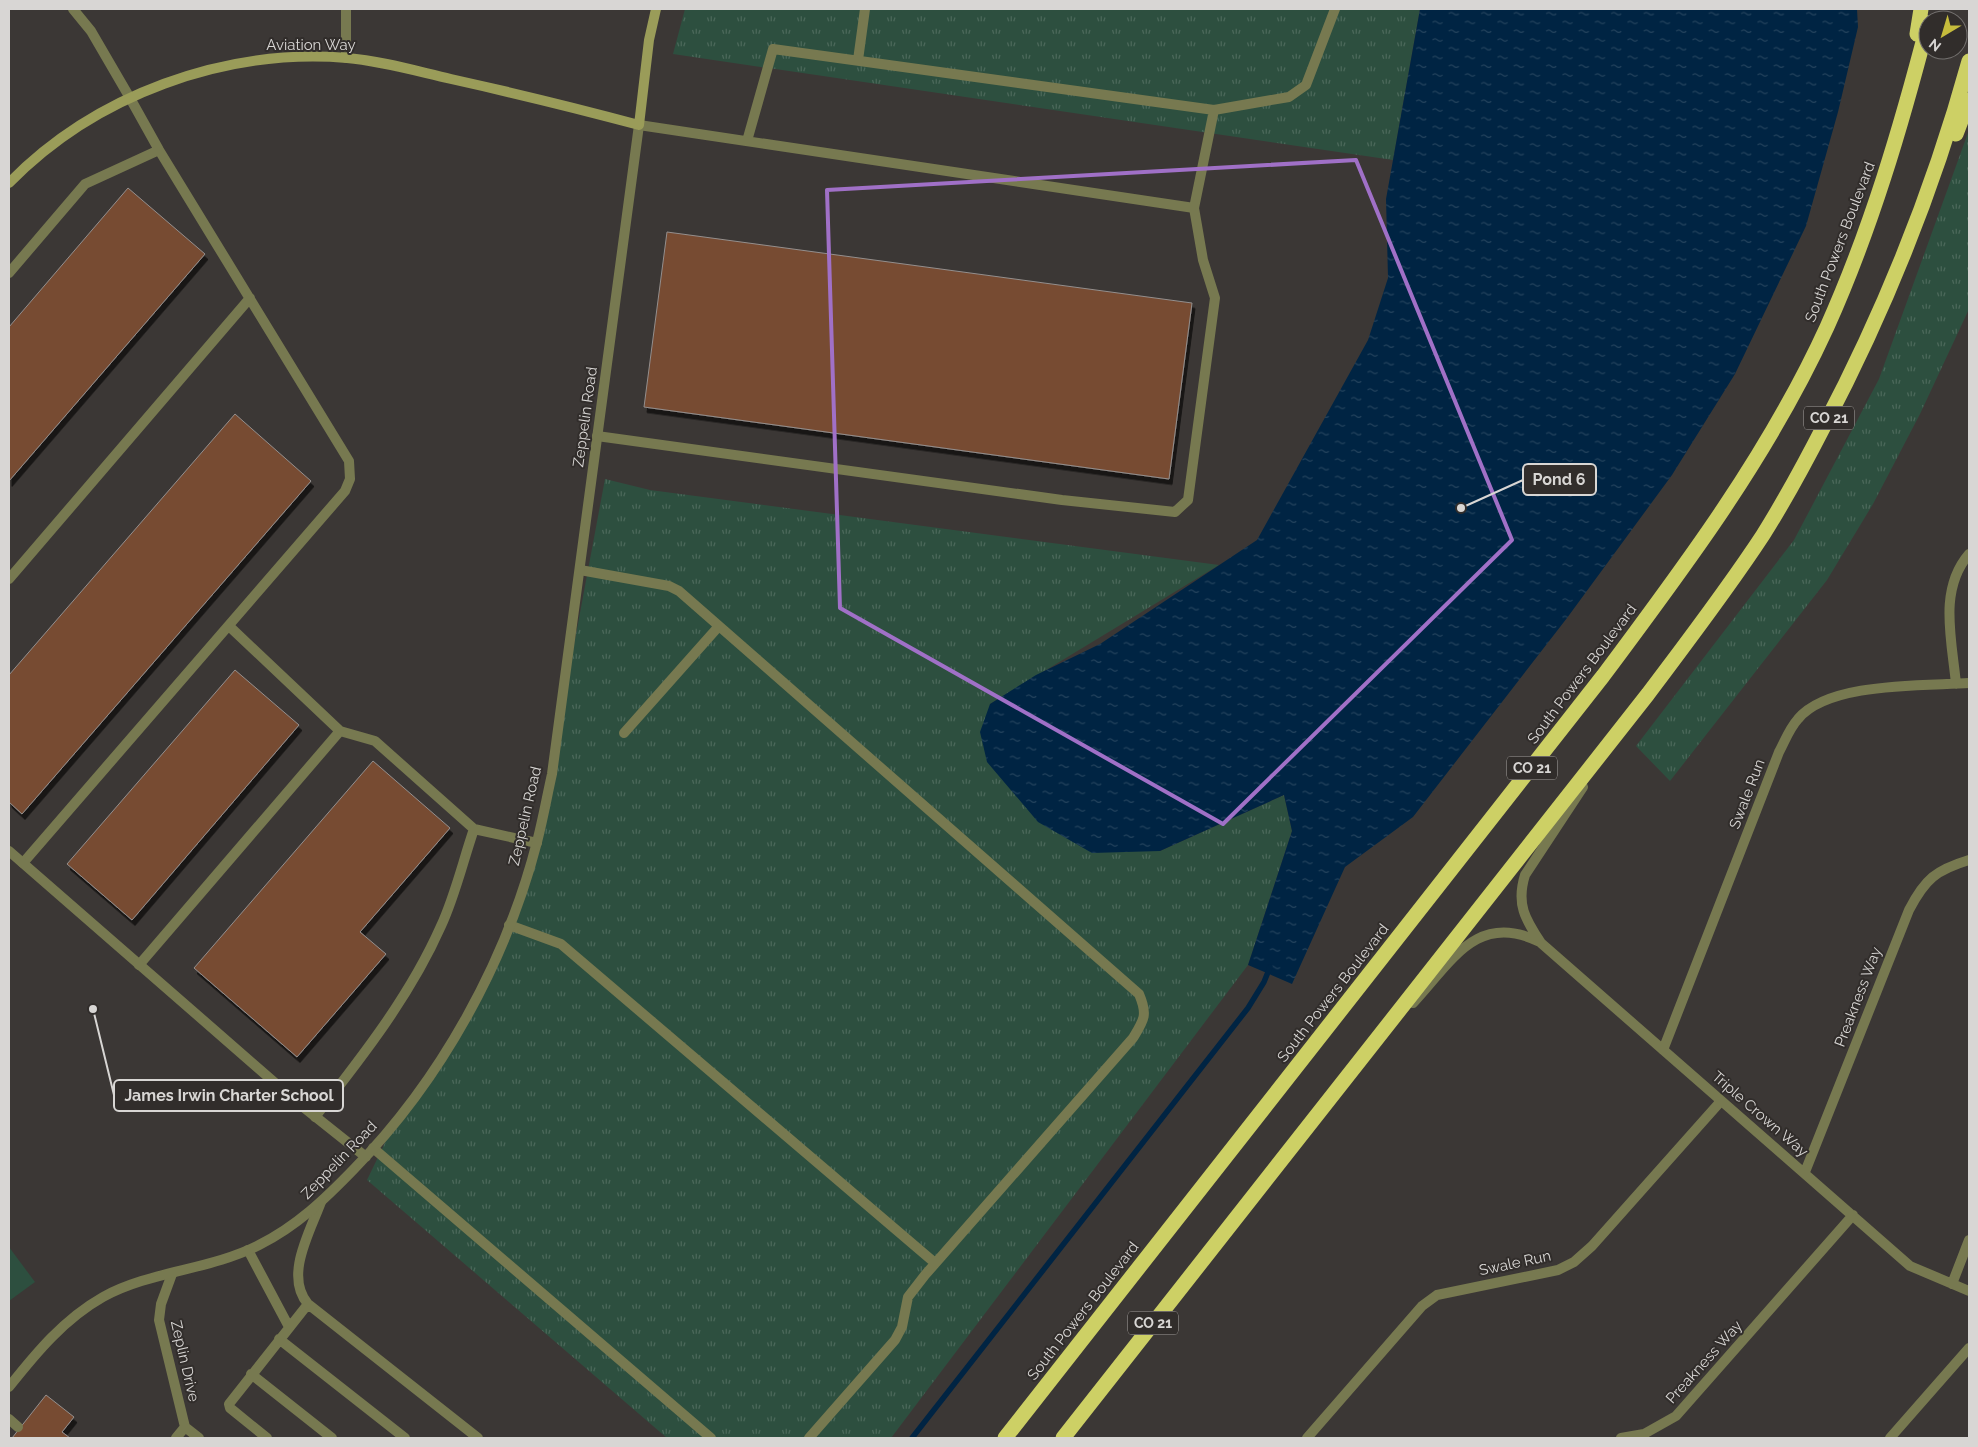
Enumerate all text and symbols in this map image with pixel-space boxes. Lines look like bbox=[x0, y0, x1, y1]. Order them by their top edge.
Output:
north arrow bbox=[1918, 10, 1968, 60]
street label: Aviation Way bbox=[266, 36, 356, 54]
text: N bbox=[1926, 36, 1944, 55]
street label: South Powers Boulevard bbox=[1801, 159, 1879, 325]
street label: Zeppelin Road bbox=[569, 366, 601, 468]
road number: CO 21 bbox=[1804, 406, 1854, 429]
callout: Pond 6 bbox=[1523, 464, 1596, 495]
text: Pond 6 bbox=[1532, 470, 1586, 489]
street label: South Powers Boulevard bbox=[1524, 601, 1640, 747]
road number: CO 21 bbox=[1507, 756, 1557, 780]
street label: Swale Run bbox=[1726, 757, 1768, 831]
street label: Zeppelin Road bbox=[505, 765, 545, 867]
street label: South Powers Boulevard bbox=[1273, 920, 1393, 1066]
street label: Preakness Way bbox=[1831, 944, 1885, 1050]
street label: Triple Crown Way bbox=[1708, 1067, 1812, 1161]
callout: James Irwin Charter School bbox=[114, 1080, 343, 1111]
text: James Irwin Charter School bbox=[124, 1086, 335, 1105]
street label: Zeppelin Road bbox=[297, 1117, 381, 1203]
street label: South Powers Boulevard bbox=[1023, 1238, 1143, 1384]
street label: Swale Run bbox=[1477, 1247, 1553, 1279]
road number: CO 21 bbox=[1128, 1312, 1178, 1335]
street label: Preakness Way bbox=[1662, 1317, 1746, 1407]
street label: Zeplin Drive bbox=[167, 1319, 203, 1404]

